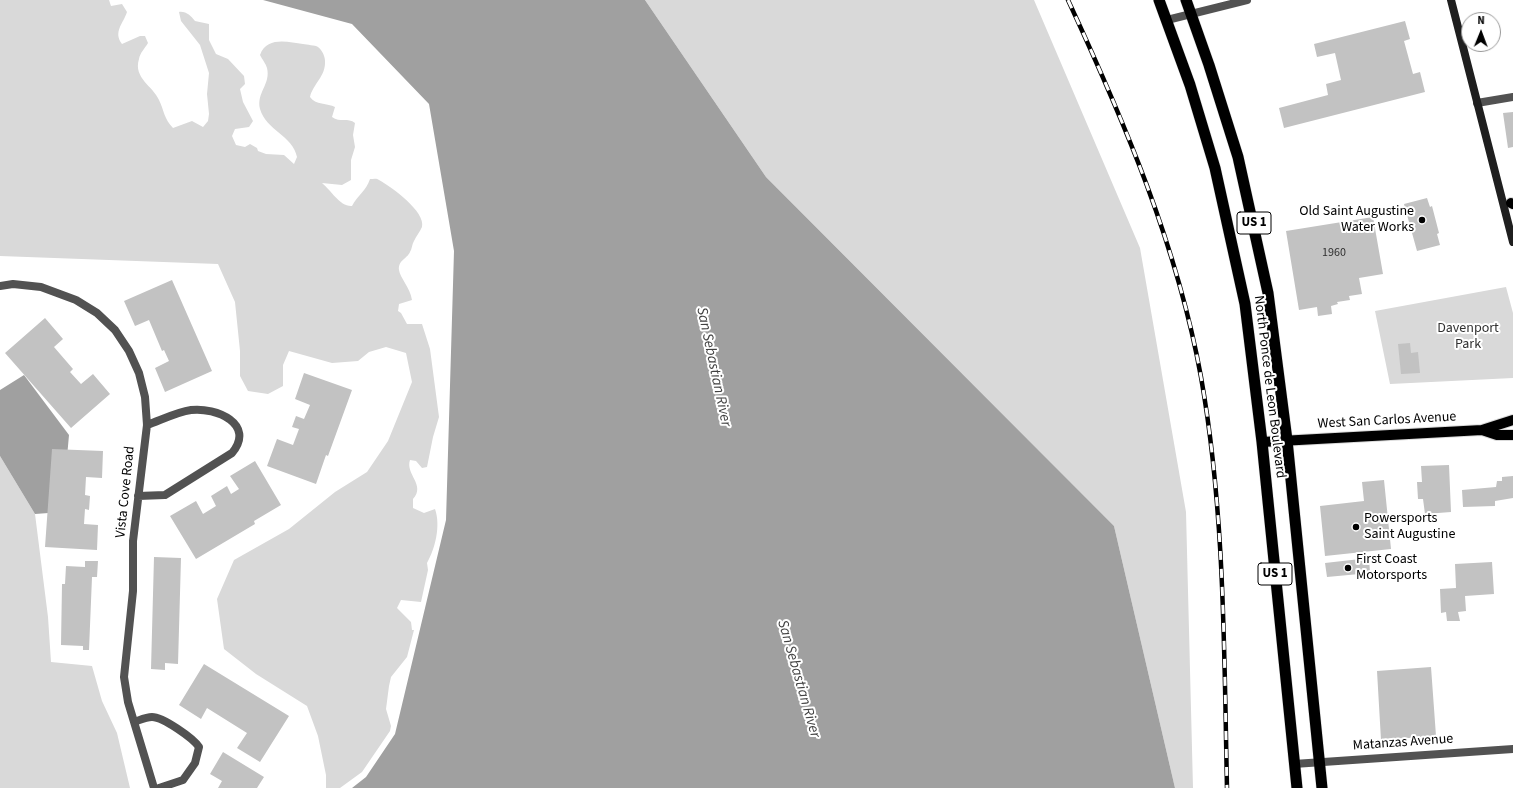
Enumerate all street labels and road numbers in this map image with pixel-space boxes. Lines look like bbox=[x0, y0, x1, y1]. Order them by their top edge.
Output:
road number: US 1 bbox=[1237, 212, 1271, 234]
street label: North Ponce de Leon Boulevard bbox=[1249, 295, 1289, 479]
street label: West San Carlos Avenue bbox=[1317, 409, 1457, 433]
street label: Vista Cove Road bbox=[113, 445, 139, 539]
road number: US 1 bbox=[1258, 563, 1292, 585]
street label: Matanzas Avenue bbox=[1352, 731, 1454, 755]

